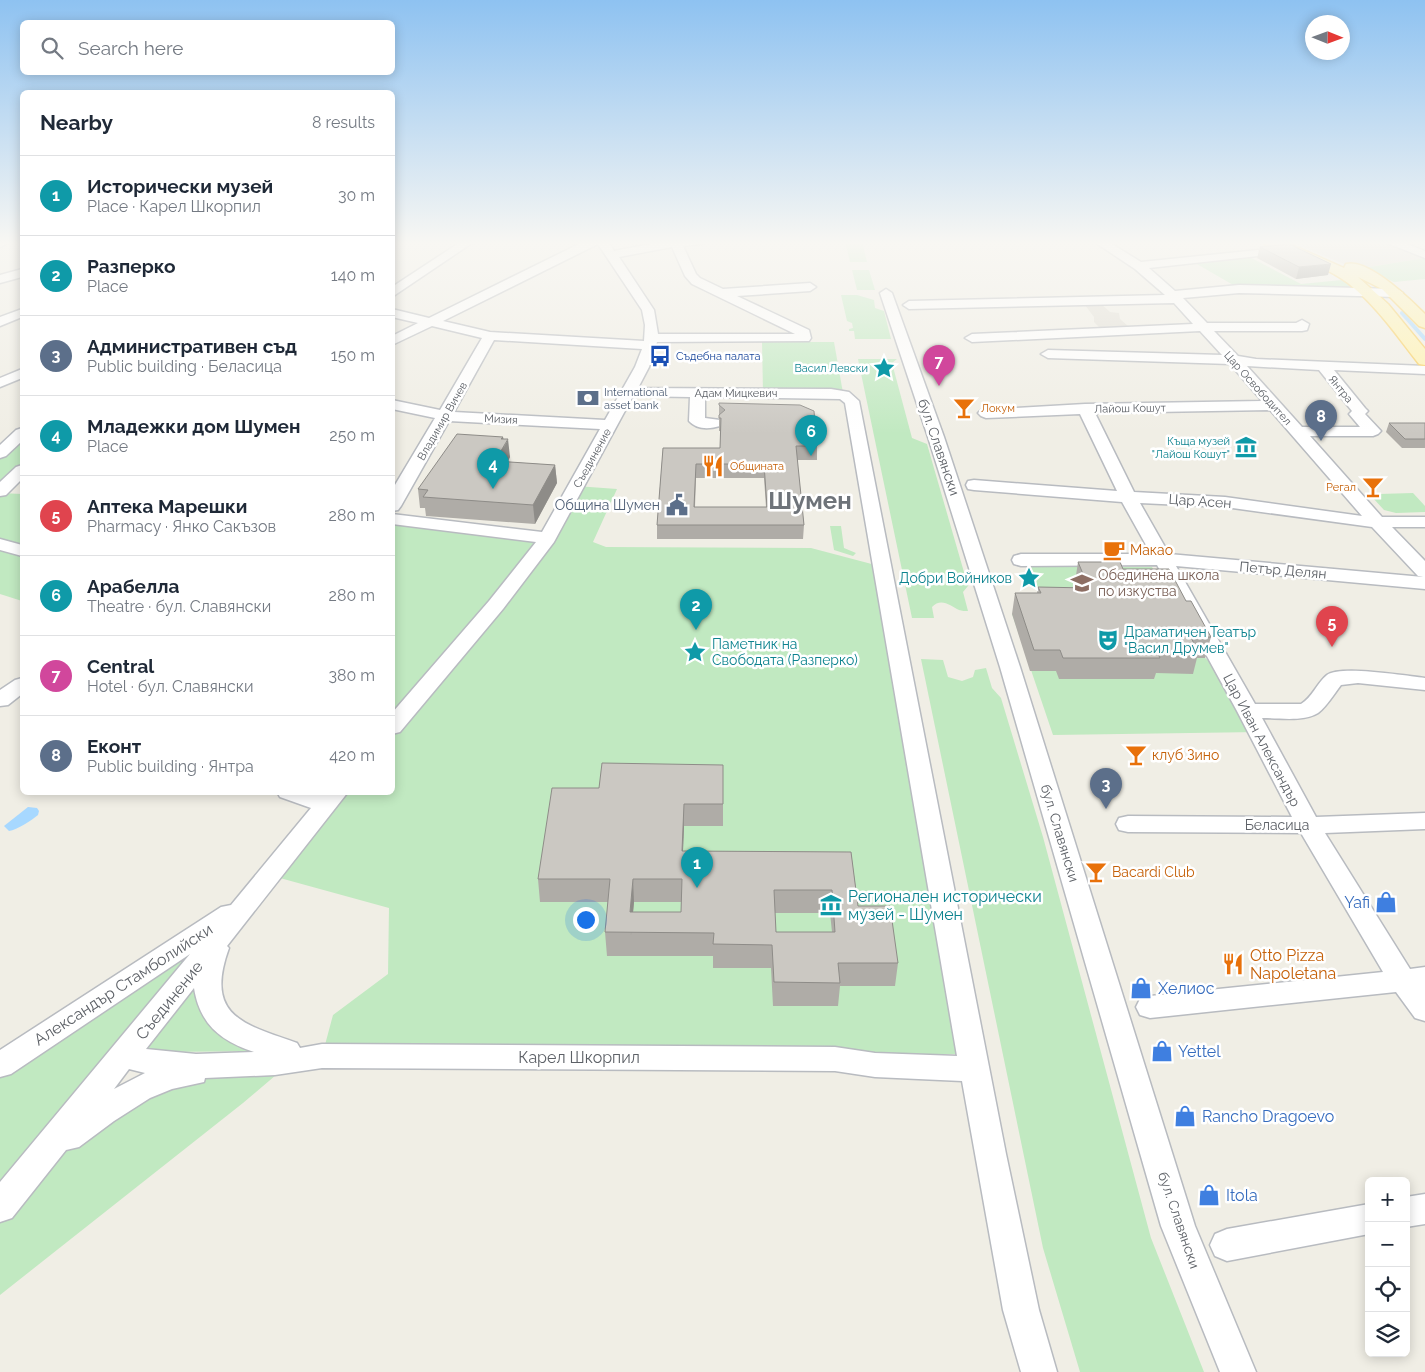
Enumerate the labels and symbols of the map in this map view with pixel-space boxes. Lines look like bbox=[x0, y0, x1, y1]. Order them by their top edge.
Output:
north arrow bbox=[1305, 15, 1350, 60]
bus stop icon: Съдебна палата bbox=[647, 343, 673, 369]
pin: 7 bbox=[923, 345, 955, 386]
street label: Цар Освободител bbox=[1221, 349, 1294, 428]
place label: Съдебна палата bbox=[676, 350, 760, 363]
place icon: Васил Левски bbox=[871, 355, 897, 381]
place label: Васил Левски bbox=[794, 362, 868, 375]
street label: Янтра bbox=[1326, 373, 1356, 406]
street label: Владимир Вичев bbox=[415, 380, 470, 463]
bank icon: International asset bank bbox=[575, 385, 601, 411]
place label: International asset bank bbox=[604, 386, 667, 412]
street label: Адам Мицкевич bbox=[695, 387, 777, 400]
bar icon: Локум bbox=[951, 395, 977, 421]
street label: бул. Славянски bbox=[915, 396, 963, 498]
pin: 8 bbox=[1305, 400, 1337, 441]
street label: Лайош Кошут bbox=[1094, 401, 1167, 416]
place label: Локум bbox=[981, 402, 1015, 415]
street label: Мизия bbox=[484, 412, 518, 427]
pin: 6 bbox=[795, 415, 827, 456]
street label: Съединение bbox=[571, 426, 614, 490]
museum icon: Къща музей "Лайош Кошут" bbox=[1233, 434, 1259, 460]
place label: Къща музей "Лайош Кошут" bbox=[1152, 435, 1230, 461]
pin: 4 bbox=[477, 448, 509, 489]
restaurant icon: Общината bbox=[700, 453, 726, 479]
place label: Общината bbox=[730, 460, 784, 473]
bar icon: Регал bbox=[1360, 474, 1386, 500]
place label: Регал bbox=[1326, 481, 1356, 494]
district label: Шумен bbox=[768, 486, 852, 515]
street label: Цар Асен bbox=[1168, 491, 1232, 511]
public building icon: Община Шумен bbox=[664, 492, 690, 518]
place label: Община Шумен bbox=[555, 497, 660, 513]
cafe icon: Макао bbox=[1101, 537, 1127, 563]
place label: Макао bbox=[1130, 542, 1173, 558]
street label: Петър Делян bbox=[1239, 558, 1327, 582]
place icon: Добри Войников bbox=[1016, 565, 1042, 591]
place label: Обединена школа по изкуства bbox=[1098, 567, 1219, 599]
place label: Добри Войников bbox=[899, 570, 1012, 586]
school or university icon: Обединена школа по изкуства bbox=[1069, 570, 1095, 596]
pin: 2 bbox=[680, 589, 712, 630]
pin: 5 bbox=[1316, 606, 1348, 647]
place label: Драматичен Театър "Васил Друмев" bbox=[1124, 624, 1256, 656]
theatre icon: Драматичен Театър "Васил Друмев" bbox=[1095, 627, 1121, 653]
place label: Паметник на Свободата (Разперко) bbox=[712, 636, 858, 668]
place icon: Паметник на Свободата (Разперко) bbox=[682, 639, 708, 665]
street label: Цар Иван Александър bbox=[1220, 671, 1304, 809]
bar icon: клуб Зино bbox=[1123, 742, 1149, 768]
place label: клуб Зино bbox=[1152, 747, 1219, 763]
pin: 3 bbox=[1090, 768, 1122, 809]
street label: бул. Славянски bbox=[1038, 782, 1082, 884]
street label: Беласица bbox=[1245, 817, 1309, 833]
pin: 1 bbox=[681, 847, 713, 888]
bar icon: Bacardi Club bbox=[1083, 859, 1109, 885]
place label: Bacardi Club bbox=[1112, 864, 1195, 880]
place label: Регионален исторически музей - Шумен bbox=[848, 887, 1042, 924]
shop icon: Yafi bbox=[1373, 889, 1399, 915]
museum icon: Регионален исторически музей - Шумен bbox=[818, 892, 844, 918]
place label: Yafi bbox=[1344, 893, 1370, 912]
your location bbox=[573, 907, 599, 933]
street label: Александър Стамболийски bbox=[30, 919, 216, 1049]
place label: Otto Pizza Napoletana bbox=[1250, 946, 1336, 983]
restaurant icon: Otto Pizza Napoletana bbox=[1220, 951, 1246, 977]
street label: Съединение bbox=[132, 957, 207, 1043]
shop icon: Хелиос bbox=[1128, 975, 1154, 1001]
place label: Хелиос bbox=[1158, 979, 1215, 998]
shop icon: Yettel bbox=[1149, 1038, 1175, 1064]
place label: Yettel bbox=[1178, 1042, 1221, 1061]
street label: Карел Шкорпил bbox=[518, 1048, 640, 1067]
shop icon: Rancho Dragoevo bbox=[1172, 1103, 1198, 1129]
place label: Rancho Dragoevo bbox=[1202, 1107, 1334, 1126]
street label: бул. Славянски bbox=[1155, 1169, 1203, 1271]
shop icon: Itola bbox=[1196, 1182, 1222, 1208]
place label: Itola bbox=[1226, 1186, 1258, 1205]

